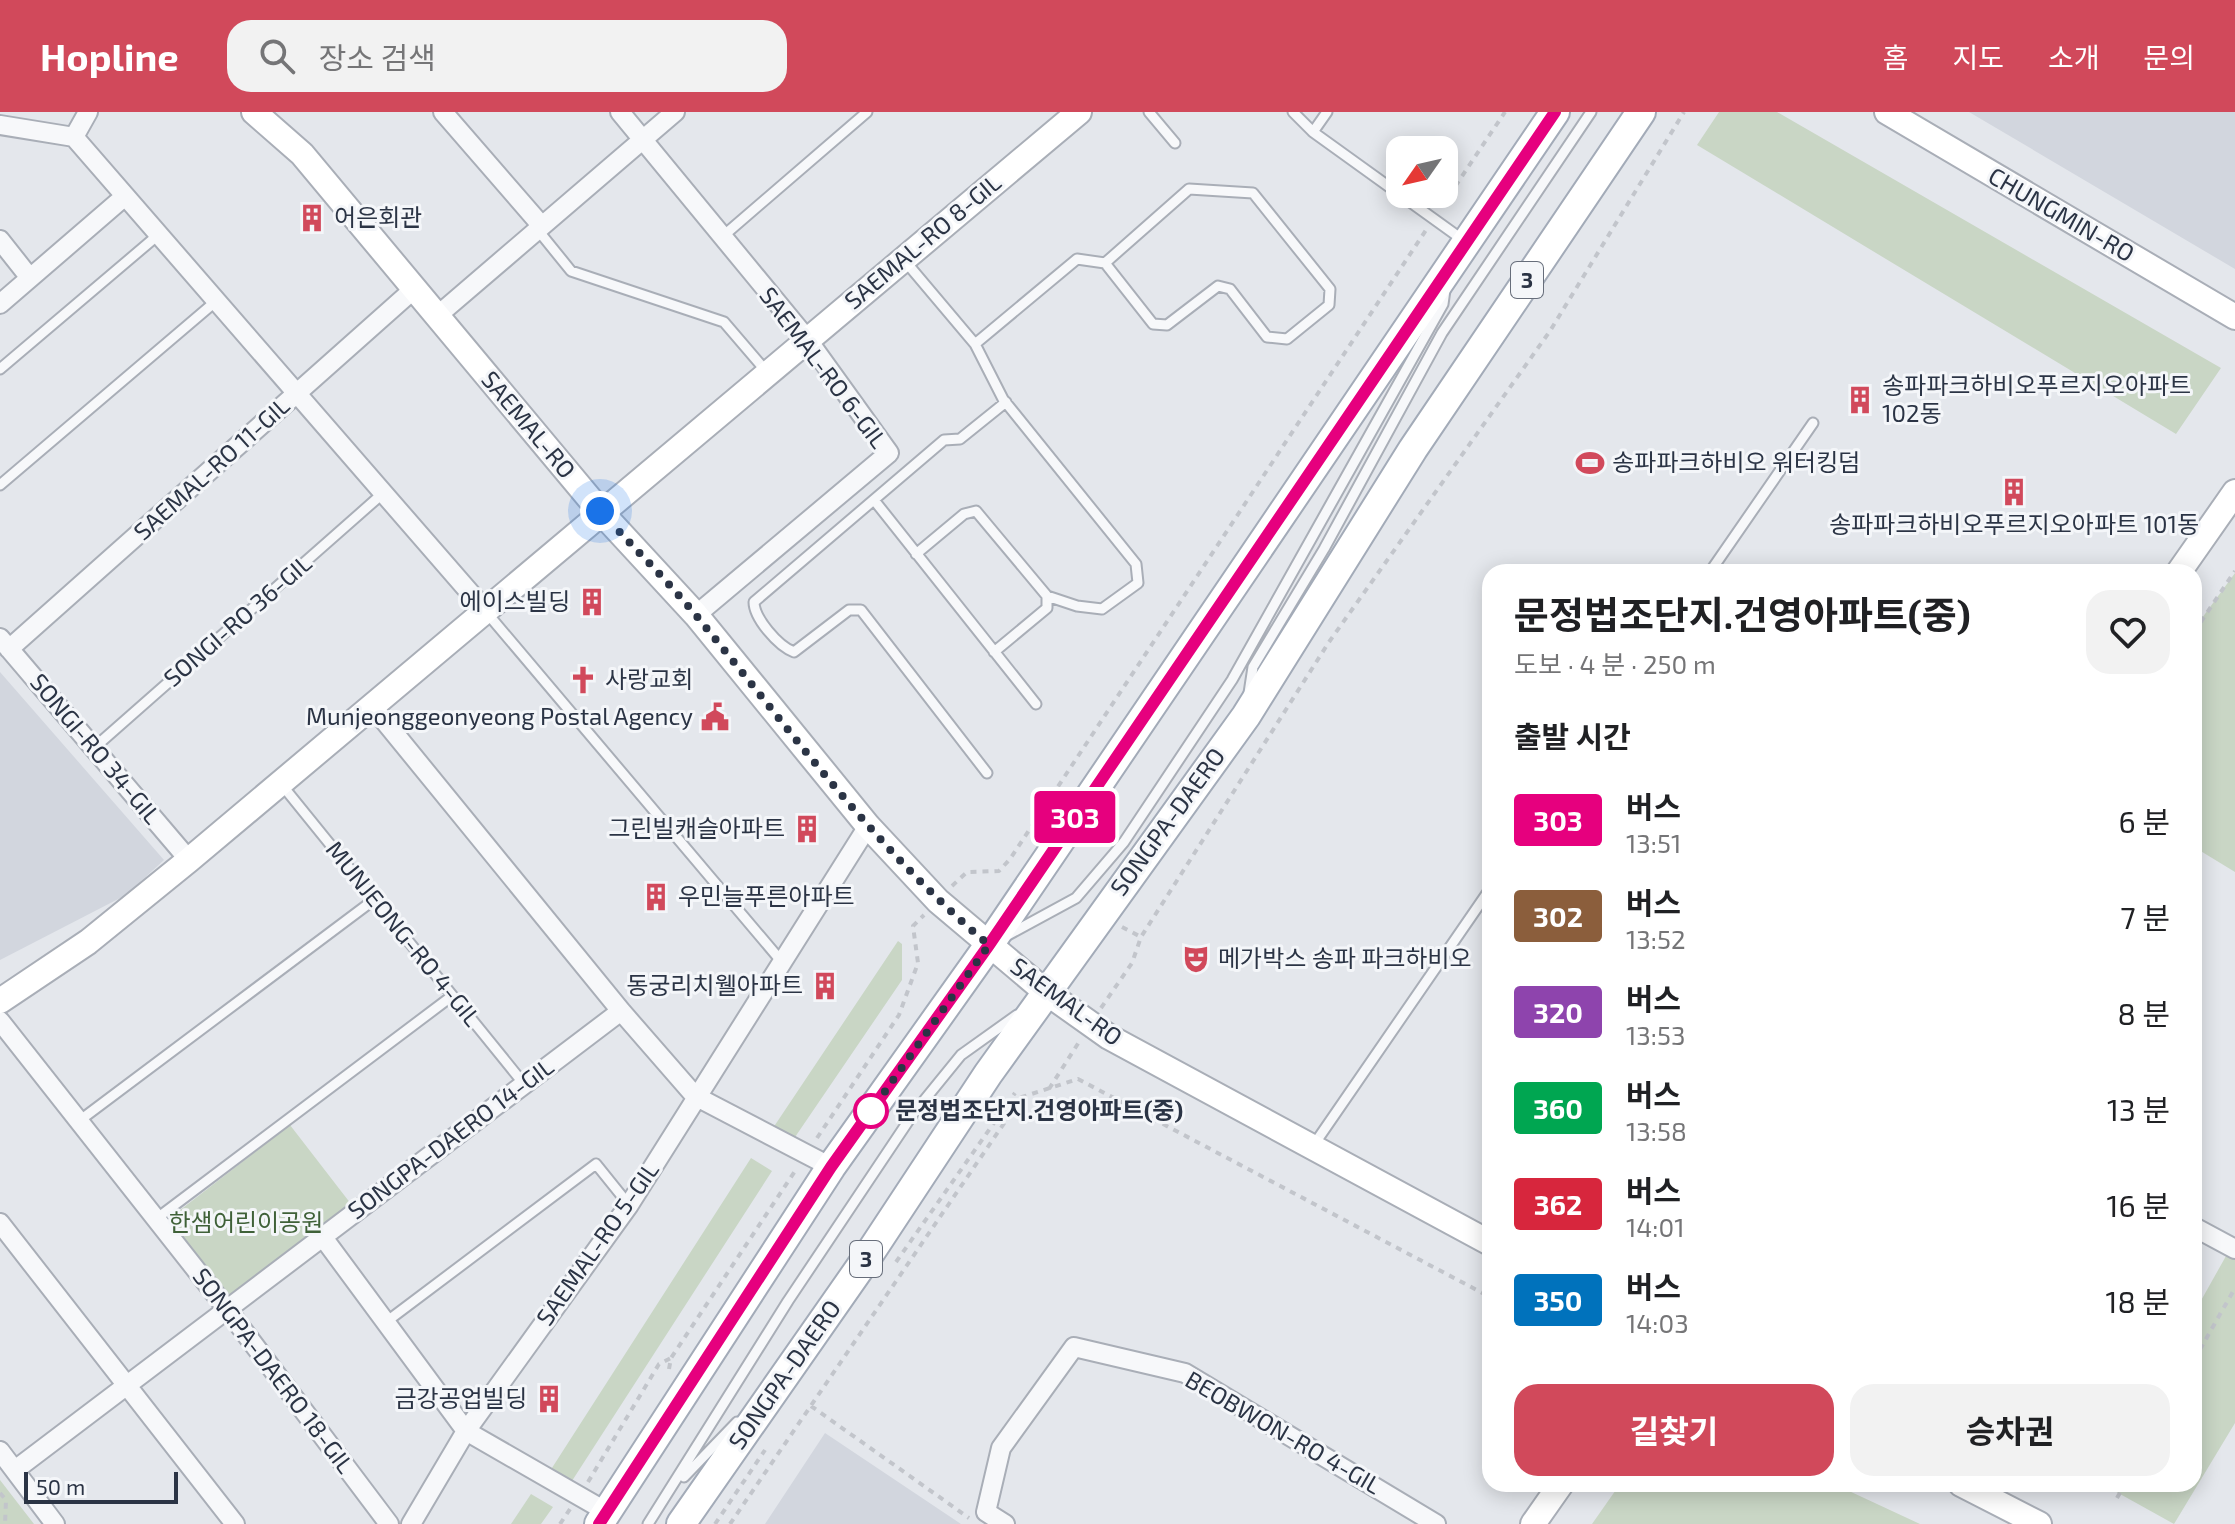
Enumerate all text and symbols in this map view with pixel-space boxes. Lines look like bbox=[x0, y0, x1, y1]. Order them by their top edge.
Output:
search box bbox=[227, 20, 787, 92]
text: Hopline bbox=[40, 33, 179, 79]
icon: search bbox=[255, 34, 299, 78]
text: 장소 검색 bbox=[319, 39, 436, 75]
text: 홈 bbox=[1883, 40, 1908, 74]
text: 지도 bbox=[1952, 40, 2004, 74]
text: 소개 bbox=[2048, 40, 2099, 74]
text: 문의 bbox=[2143, 40, 2195, 74]
north arrow bbox=[1386, 136, 1458, 208]
map controls bbox=[1386, 136, 1458, 208]
street label: CHUNGMIN-RO bbox=[1984, 160, 2140, 267]
street label: SAEMAL-RO 8-GIL bbox=[838, 167, 1006, 315]
place label: 어은회관 bbox=[334, 202, 422, 231]
building icon: 어은회관 bbox=[297, 203, 327, 233]
road number: 3 bbox=[1511, 262, 1543, 298]
street label: SAEMAL-RO 6-GIL bbox=[754, 281, 894, 453]
street label: SAEMAL-RO bbox=[476, 365, 582, 483]
place label: 송파파크하비오푸르지오아파트 102동 bbox=[1882, 370, 2191, 427]
building icon: 송파파크하비오푸르지오아파트 102동 bbox=[1845, 385, 1875, 415]
street label: SAEMAL-RO 11-GIL bbox=[127, 390, 295, 545]
place label: 송파파크하비오 워터킹덤 bbox=[1612, 447, 1860, 476]
sports icon: 송파파크하비오 워터킹덤 bbox=[1575, 448, 1605, 478]
building icon: 송파파크하비오푸르지오아파트 101동 bbox=[1999, 477, 2029, 507]
your location bbox=[580, 491, 620, 531]
place label: 송파파크하비오푸르지오아파트 101동 bbox=[1829, 509, 2199, 538]
street label: SONGI-RO 36-GIL bbox=[157, 548, 317, 692]
place label: 에이스빌딩 bbox=[460, 586, 570, 615]
building icon: 에이스빌딩 bbox=[577, 587, 607, 617]
button: heart bbox=[2086, 590, 2170, 674]
text: 문정법조단지.건영아파트(중) bbox=[1514, 591, 1971, 637]
text: 도보 · 4 분 · 250 m bbox=[1514, 648, 1716, 679]
place label: 사랑교회 bbox=[605, 664, 693, 693]
church icon: 사랑교회 bbox=[568, 665, 598, 695]
street label: SONGI-RO 34-GIL bbox=[25, 667, 167, 829]
place label: Munjeonggeonyeong Postal Agency bbox=[306, 701, 693, 730]
public building icon: Munjeonggeonyeong Postal Agency bbox=[700, 702, 730, 732]
text: 출발 시간 bbox=[1514, 718, 1631, 754]
street label: SONGPA-DAERO bbox=[1103, 742, 1230, 901]
text: 버스 bbox=[1626, 788, 1681, 824]
line badge: 303 bbox=[1029, 791, 1121, 843]
text: 303 bbox=[1050, 800, 1100, 834]
text: 303 bbox=[1533, 803, 1583, 837]
text: 6 분 bbox=[2119, 803, 2170, 839]
place label: 그린빌캐슬아파트 bbox=[608, 813, 785, 842]
building icon: 그린빌캐슬아파트 bbox=[792, 814, 822, 844]
text: 13:51 bbox=[1626, 827, 1681, 858]
street label: MUNJEONG-RO 4-GIL bbox=[321, 835, 488, 1031]
place label: 우민늘푸른아파트 bbox=[678, 881, 855, 910]
building icon: 우민늘푸른아파트 bbox=[641, 882, 671, 912]
text: 버스 bbox=[1626, 884, 1681, 920]
text: 302 bbox=[1533, 899, 1583, 933]
text: 7 분 bbox=[2120, 899, 2170, 935]
text: 13:52 bbox=[1626, 923, 1686, 954]
place label: 메가박스 송파 파크하비오 bbox=[1218, 943, 1472, 972]
theatre icon: 메가박스 송파 파크하비오 bbox=[1181, 944, 1211, 974]
street label: SAEMAL-RO bbox=[1006, 951, 1128, 1051]
place label: 동궁리치웰아파트 bbox=[626, 970, 803, 999]
building icon: 동궁리치웰아파트 bbox=[810, 971, 840, 1001]
text: 버스 bbox=[1626, 980, 1681, 1016]
text: 320 bbox=[1533, 995, 1583, 1029]
text: 8 분 bbox=[2118, 995, 2170, 1031]
text: 13:53 bbox=[1626, 1019, 1685, 1050]
street label: SONGPA-DAERO 14-GIL bbox=[342, 1051, 559, 1225]
text: 버스 bbox=[1626, 1076, 1681, 1112]
text: 360 bbox=[1533, 1091, 1583, 1125]
text: 13 분 bbox=[2107, 1091, 2170, 1127]
marker: 문정법조단지.건영아파트(중) bbox=[854, 1094, 888, 1128]
place label: 문정법조단지.건영아파트(중) bbox=[895, 1095, 1183, 1124]
text: 13:58 bbox=[1626, 1115, 1687, 1146]
street label: SAEMAL-RO 5-GIL bbox=[529, 1156, 664, 1331]
text: 버스 bbox=[1626, 1172, 1681, 1208]
text: 362 bbox=[1534, 1187, 1582, 1221]
text: 16 분 bbox=[2107, 1187, 2170, 1223]
park label: 한샘어린이공원 bbox=[169, 1207, 323, 1236]
text: 14:01 bbox=[1626, 1211, 1685, 1242]
road number: 3 bbox=[850, 1241, 882, 1277]
street label: SONGPA-DAERO 18-GIL bbox=[188, 1262, 361, 1478]
text: 버스 bbox=[1626, 1268, 1681, 1304]
text: 350 bbox=[1533, 1283, 1583, 1317]
text: 18 분 bbox=[2106, 1283, 2170, 1319]
street label: SONGPA-DAERO bbox=[722, 1294, 846, 1454]
text: 14:03 bbox=[1626, 1307, 1689, 1338]
street label: BEOBWON-RO 4-GIL bbox=[1181, 1364, 1387, 1500]
place label: 금강공업빌딩 bbox=[395, 1383, 527, 1412]
building icon: 금강공업빌딩 bbox=[534, 1384, 564, 1414]
button: 길찾기 bbox=[1514, 1384, 1834, 1476]
button: 승차권 bbox=[1850, 1384, 2170, 1476]
scale bar bbox=[24, 1468, 178, 1504]
text: 50 m bbox=[36, 1473, 85, 1499]

